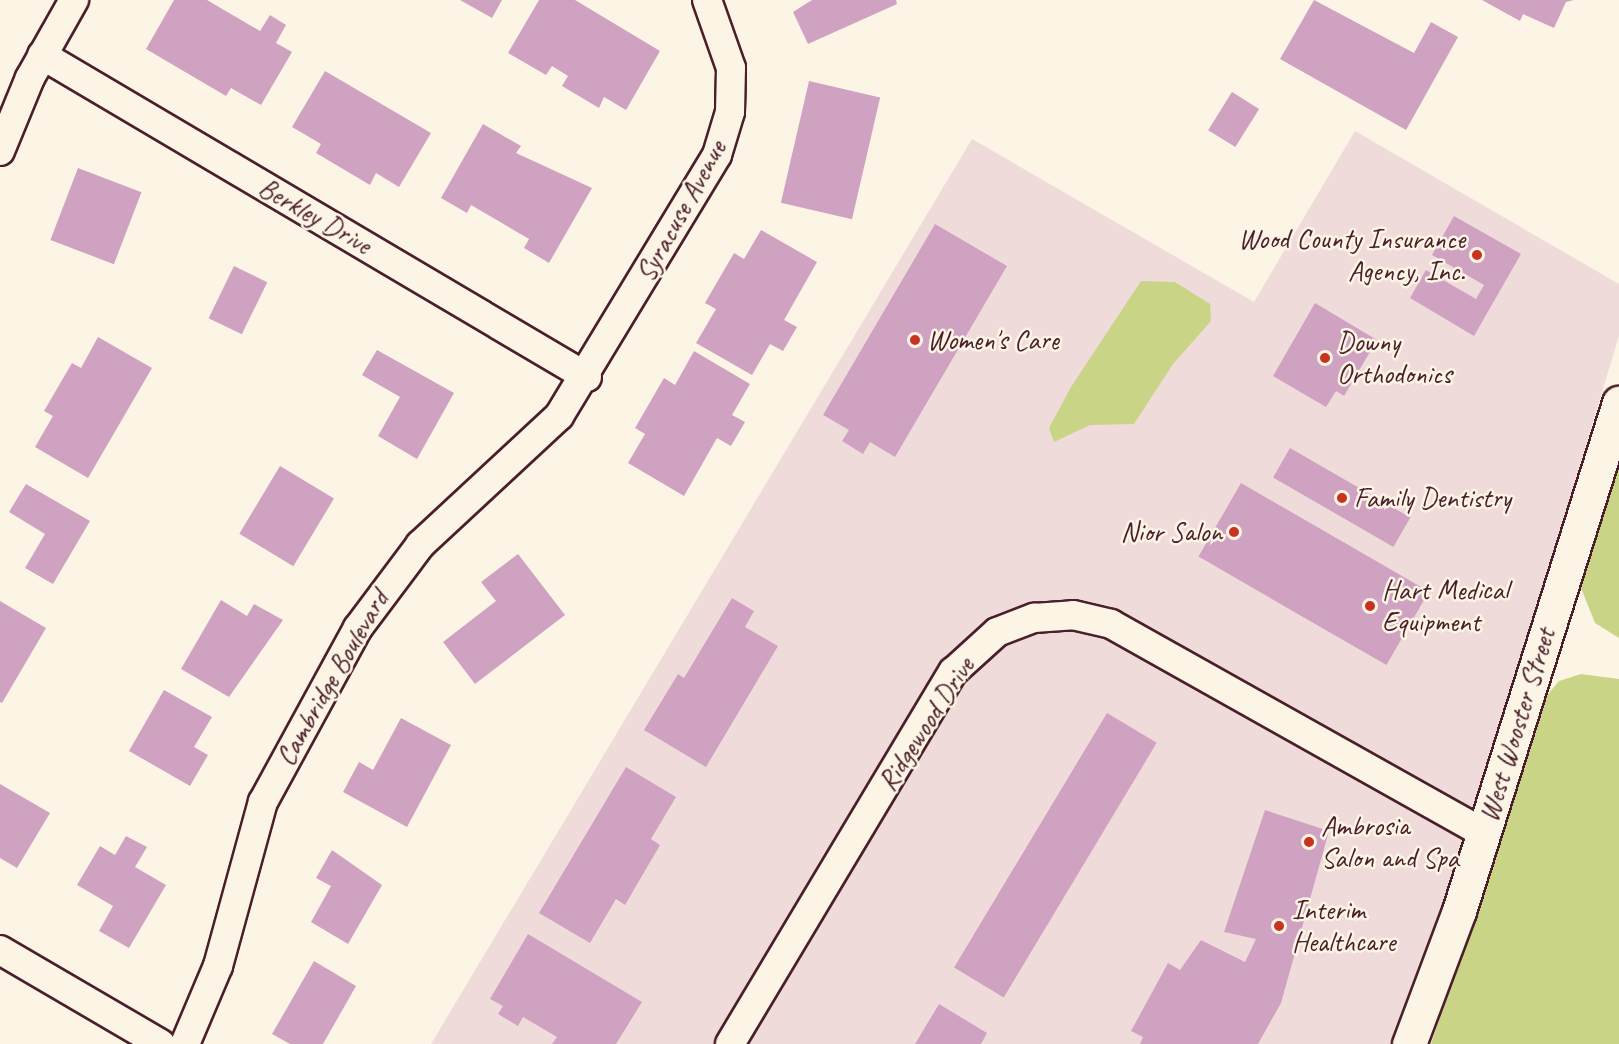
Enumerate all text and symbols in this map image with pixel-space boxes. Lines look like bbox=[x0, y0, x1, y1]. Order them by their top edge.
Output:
street label: Syracuse Avenue bbox=[629, 135, 733, 287]
street label: Berkley Drive bbox=[253, 170, 377, 262]
place label: Wood County Insurance Agency, Inc. bbox=[1239, 222, 1465, 288]
marker: Wood County Insurance Agency, Inc. bbox=[1470, 248, 1484, 262]
place label: Women's Care bbox=[927, 323, 1059, 357]
place label: Downy Orthodonics bbox=[1337, 325, 1452, 391]
marker: Women's Care bbox=[908, 333, 922, 347]
marker: Downy Orthodonics bbox=[1318, 351, 1332, 365]
place label: Family Dentistry bbox=[1354, 481, 1511, 515]
marker: Family Dentistry bbox=[1335, 491, 1349, 505]
place label: Nior Salon bbox=[1120, 515, 1222, 549]
marker: Nior Salon bbox=[1227, 525, 1241, 539]
place label: Hart Medical Equipment bbox=[1382, 573, 1508, 639]
street label: Cambridge Boulevard bbox=[268, 584, 396, 772]
marker: Hart Medical Equipment bbox=[1363, 599, 1377, 613]
street label: West Wooster Street bbox=[1472, 624, 1562, 826]
street label: Ridgewood Drive bbox=[870, 651, 982, 797]
place label: Ambrosia Salon and Spa bbox=[1321, 809, 1460, 875]
marker: Ambrosia Salon and Spa bbox=[1302, 835, 1316, 849]
place label: Interim Healthcare bbox=[1292, 893, 1395, 959]
marker: Interim Healthcare bbox=[1270, 917, 1288, 935]

